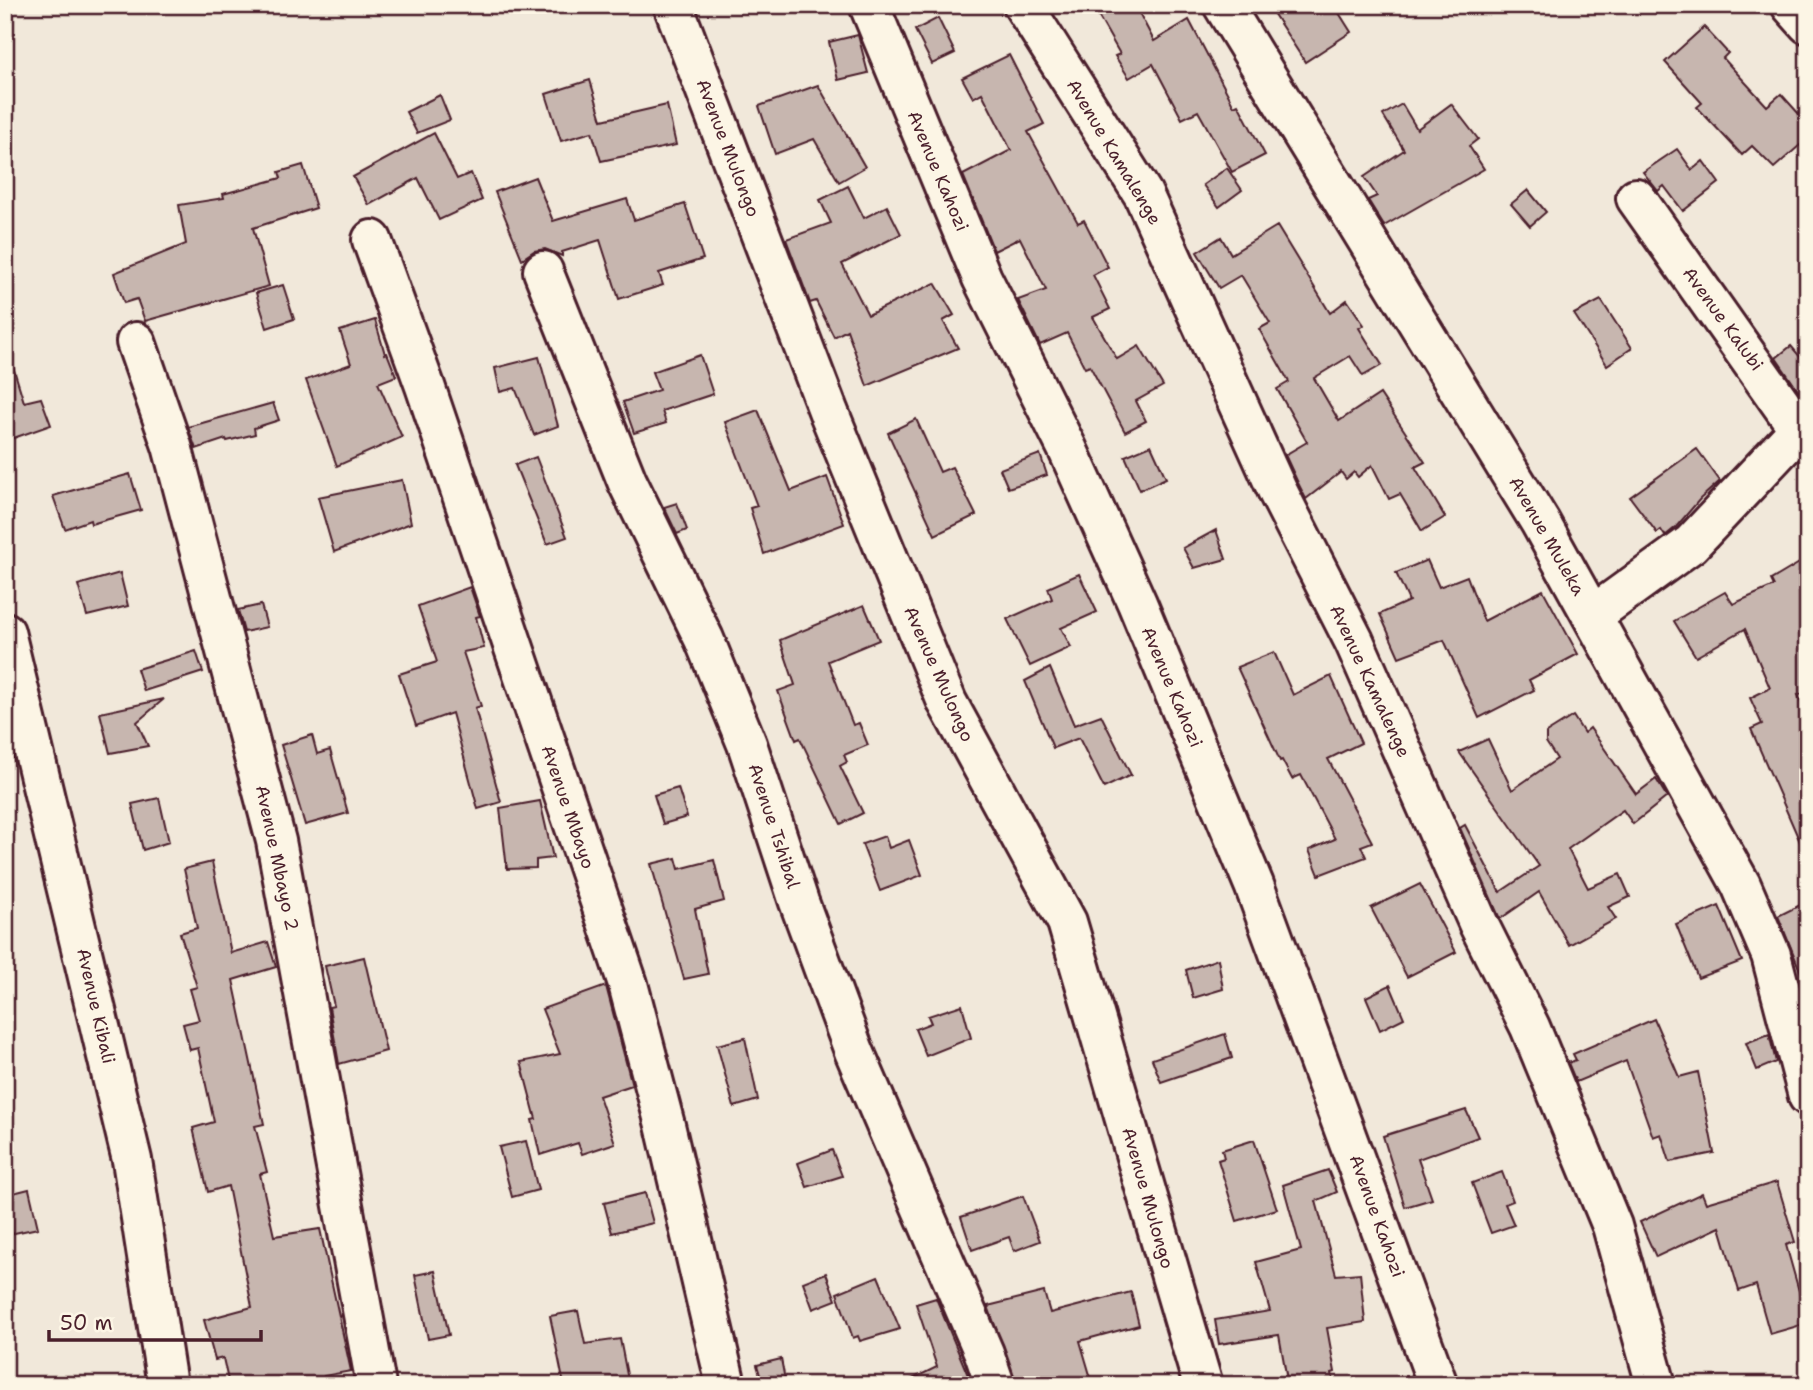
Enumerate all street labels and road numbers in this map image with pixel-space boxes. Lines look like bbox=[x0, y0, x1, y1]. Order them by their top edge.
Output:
street label: Avenue Kamalenge bbox=[1061, 75, 1167, 229]
street label: Avenue Mulongo bbox=[691, 76, 765, 220]
street label: Avenue Kahozi bbox=[902, 107, 974, 235]
street label: Avenue Kalubi bbox=[1677, 262, 1769, 376]
street label: Avenue Muleka bbox=[1503, 472, 1591, 600]
street label: Avenue Kamalenge bbox=[1324, 601, 1416, 761]
street label: Avenue Mulongo bbox=[898, 602, 980, 746]
street label: Avenue Kahozi bbox=[1136, 623, 1208, 751]
street label: Avenue Mbayo bbox=[536, 742, 600, 872]
street label: Avenue Tshibal bbox=[742, 760, 806, 892]
street label: Avenue Mbayo 2 bbox=[250, 783, 304, 933]
street label: Avenue Kibali bbox=[71, 946, 121, 1066]
street label: Avenue Mulongo bbox=[1116, 1125, 1180, 1271]
street label: Avenue Kahozi bbox=[1344, 1151, 1410, 1281]

